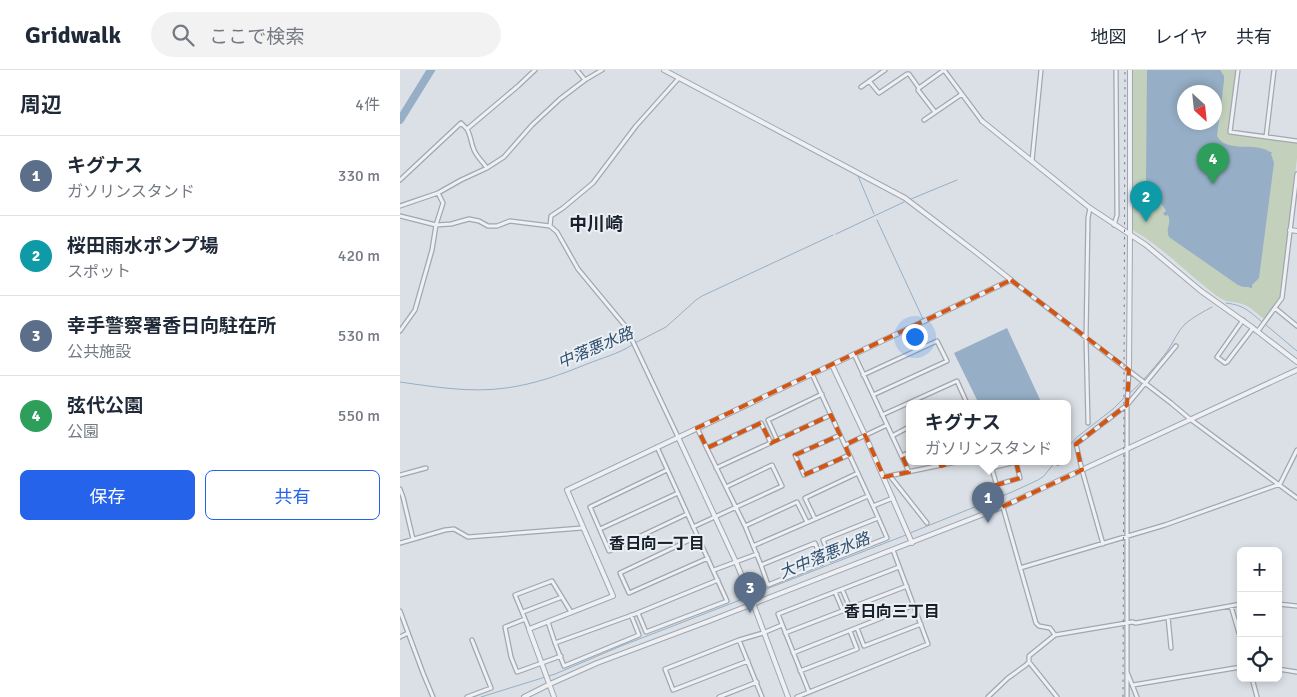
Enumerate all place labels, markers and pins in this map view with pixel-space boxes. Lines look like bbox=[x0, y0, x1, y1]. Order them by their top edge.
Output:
pin: 4 bbox=[1197, 143, 1229, 184]
pin: 2 bbox=[1130, 181, 1162, 222]
pin: 1 bbox=[972, 482, 1004, 523]
pin: 3 bbox=[734, 572, 766, 613]

